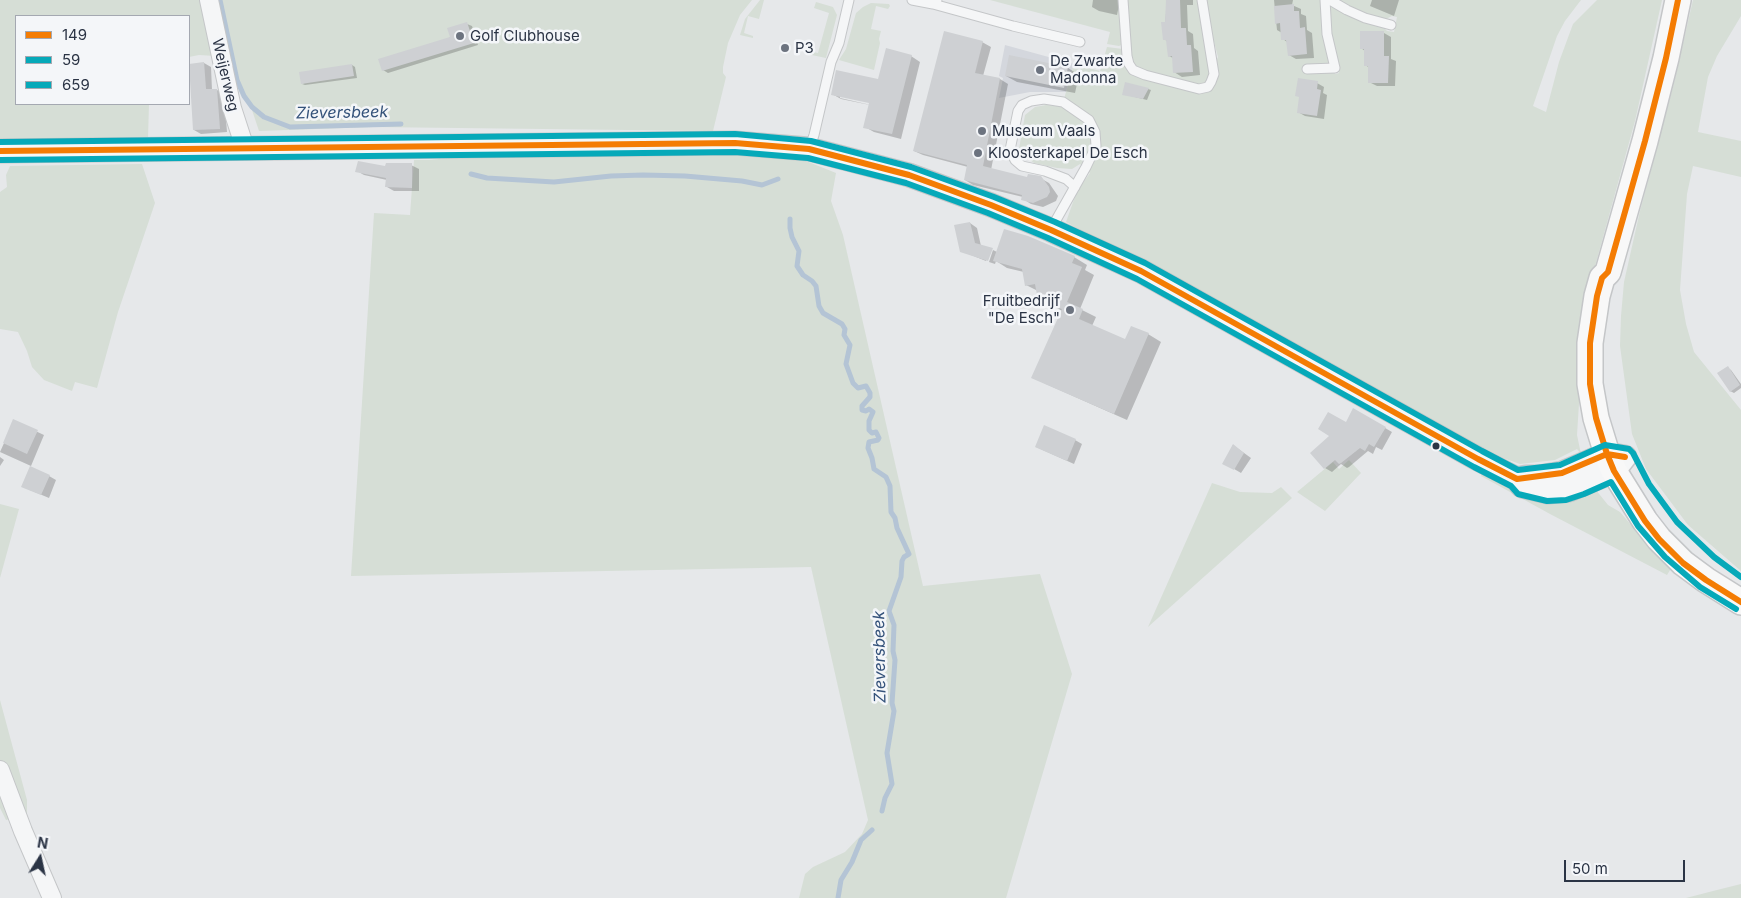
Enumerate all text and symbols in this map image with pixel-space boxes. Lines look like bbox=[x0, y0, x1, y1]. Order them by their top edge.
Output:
legend bbox=[15, 15, 190, 105]
text: 149 bbox=[62, 25, 87, 44]
place label: Golf Clubhouse bbox=[470, 27, 580, 45]
marker: Golf Clubhouse bbox=[454, 30, 466, 42]
street label: Weijerweg bbox=[208, 37, 242, 113]
place label: P3 bbox=[795, 39, 814, 57]
marker: P3 bbox=[779, 42, 791, 54]
text: 59 bbox=[62, 50, 80, 69]
place label: De Zwarte Madonna bbox=[1050, 52, 1123, 87]
marker: De Zwarte Madonna bbox=[1034, 64, 1046, 76]
text: 659 bbox=[62, 75, 90, 94]
water label: Zieversbeek bbox=[296, 103, 388, 123]
place label: Museum Vaals bbox=[992, 122, 1095, 140]
marker: Museum Vaals bbox=[976, 125, 988, 137]
place label: Kloosterkapel De Esch bbox=[988, 144, 1148, 162]
marker: Kloosterkapel De Esch bbox=[972, 147, 984, 159]
place label: Fruitbedrijf "De Esch" bbox=[983, 292, 1060, 327]
marker: Fruitbedrijf "De Esch" bbox=[1064, 304, 1076, 316]
unlabelled marker bbox=[1431, 441, 1441, 451]
water label: Zieversbeek bbox=[870, 611, 890, 703]
north arrow bbox=[15, 833, 65, 883]
text: N bbox=[36, 833, 49, 852]
scale bar bbox=[1566, 850, 1687, 882]
text: 50 m bbox=[1572, 859, 1608, 878]

